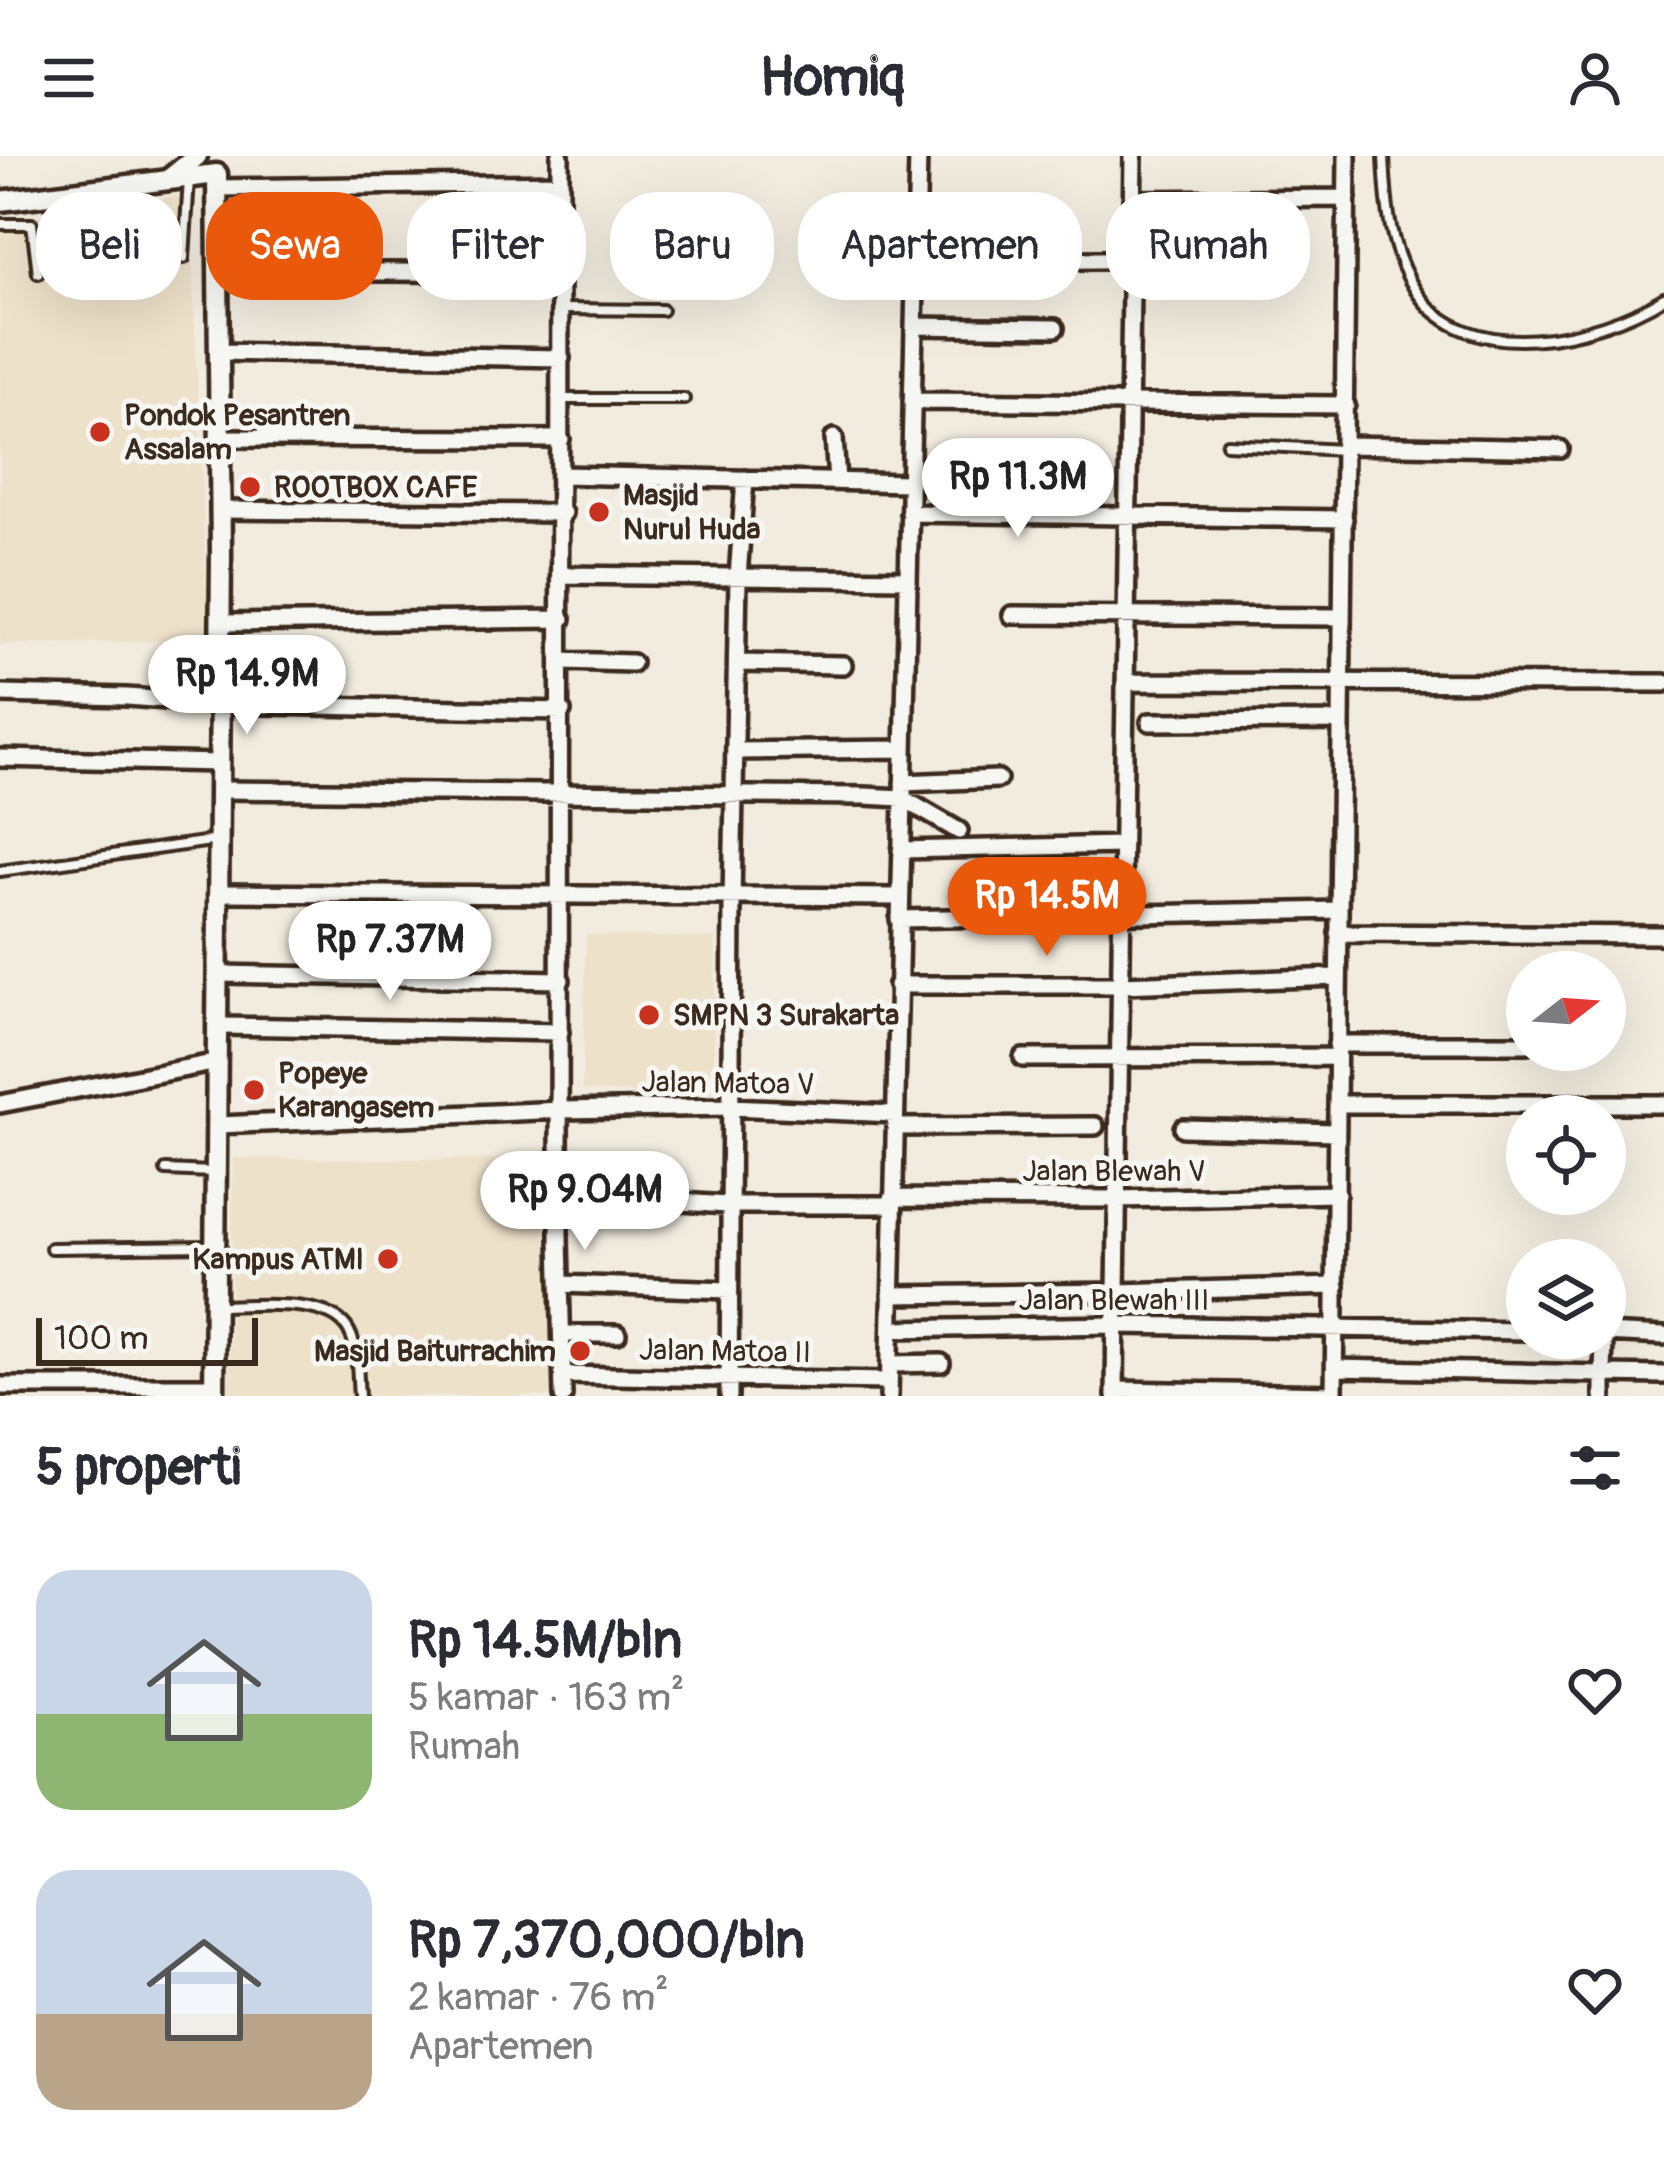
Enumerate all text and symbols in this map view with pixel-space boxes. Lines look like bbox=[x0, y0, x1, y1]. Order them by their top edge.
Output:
text: Homiq bbox=[760, 44, 904, 112]
icon: menu bbox=[36, 45, 102, 111]
icon: person bbox=[1562, 45, 1628, 111]
chip: Beli bbox=[36, 192, 182, 300]
chip: Sewa bbox=[206, 192, 383, 300]
chip: Filter bbox=[407, 192, 586, 300]
chip: Baru bbox=[610, 192, 774, 300]
chip: Apartemen bbox=[798, 192, 1082, 300]
chip: Rumah bbox=[1106, 192, 1310, 300]
place label: Pondok Pesantren Assalam bbox=[124, 397, 350, 468]
marker: Pondok Pesantren Assalam bbox=[87, 419, 113, 445]
pin: Rp 11.3M bbox=[894, 438, 1142, 540]
text: Rp 11.3M bbox=[949, 452, 1087, 501]
place label: ROOTBOX CAFE bbox=[274, 469, 478, 506]
marker: ROOTBOX CAFE bbox=[237, 474, 263, 500]
place label: Masjid Nurul Huda bbox=[623, 477, 761, 548]
marker: Masjid Nurul Huda bbox=[586, 499, 612, 525]
pin: Rp 14.9M bbox=[123, 635, 371, 737]
text: Rp 14.9M bbox=[175, 649, 319, 698]
pin: Rp 14.5M bbox=[923, 857, 1171, 959]
text: Rp 14.5M bbox=[974, 871, 1120, 920]
pin: Rp 7.37M bbox=[266, 901, 514, 1003]
text: Rp 7.37M bbox=[315, 915, 465, 964]
north arrow bbox=[1506, 951, 1626, 1071]
map controls bbox=[1506, 951, 1626, 1359]
place label: SMPN 3 Surakarta bbox=[673, 997, 899, 1034]
marker: SMPN 3 Surakarta bbox=[636, 1002, 662, 1028]
place label: Popeye Karangasem bbox=[278, 1055, 434, 1126]
street label: Jalan Matoa V bbox=[641, 1063, 815, 1104]
marker: Popeye Karangasem bbox=[241, 1077, 267, 1103]
button: locate bbox=[1506, 1095, 1626, 1215]
pin: Rp 9.04M bbox=[461, 1151, 709, 1253]
street label: Jalan Blewah V bbox=[1022, 1153, 1206, 1190]
text: Rp 9.04M bbox=[507, 1165, 663, 1214]
button: layers bbox=[1506, 1239, 1626, 1359]
place label: Kampus ATMI bbox=[192, 1241, 364, 1278]
marker: Kampus ATMI bbox=[375, 1246, 401, 1272]
street label: Jalan Blewah III bbox=[1018, 1282, 1210, 1319]
scale bar bbox=[36, 1312, 258, 1365]
text: 100 m bbox=[54, 1318, 148, 1359]
street label: Jalan Matoa II bbox=[639, 1331, 811, 1372]
place label: Masjid Baiturrachim bbox=[314, 1333, 556, 1370]
marker: Masjid Baiturrachim bbox=[567, 1338, 593, 1364]
icon: filters bbox=[1562, 1435, 1628, 1501]
text: 5 properti bbox=[36, 1436, 241, 1500]
text: Rp 14.5M/bln bbox=[408, 1609, 682, 1673]
icon: home bbox=[132, 1618, 276, 1762]
icon: heart bbox=[1562, 1657, 1628, 1723]
text: 5 kamar · 163 m² bbox=[408, 1673, 684, 1722]
text: Rumah bbox=[408, 1722, 520, 1771]
text: Rp 7,370,000/bln bbox=[408, 1909, 805, 1973]
icon: home bbox=[132, 1918, 276, 2062]
icon: heart bbox=[1562, 1957, 1628, 2023]
text: 2 kamar · 76 m² bbox=[408, 1973, 669, 2022]
text: Apartemen bbox=[408, 2022, 593, 2071]

